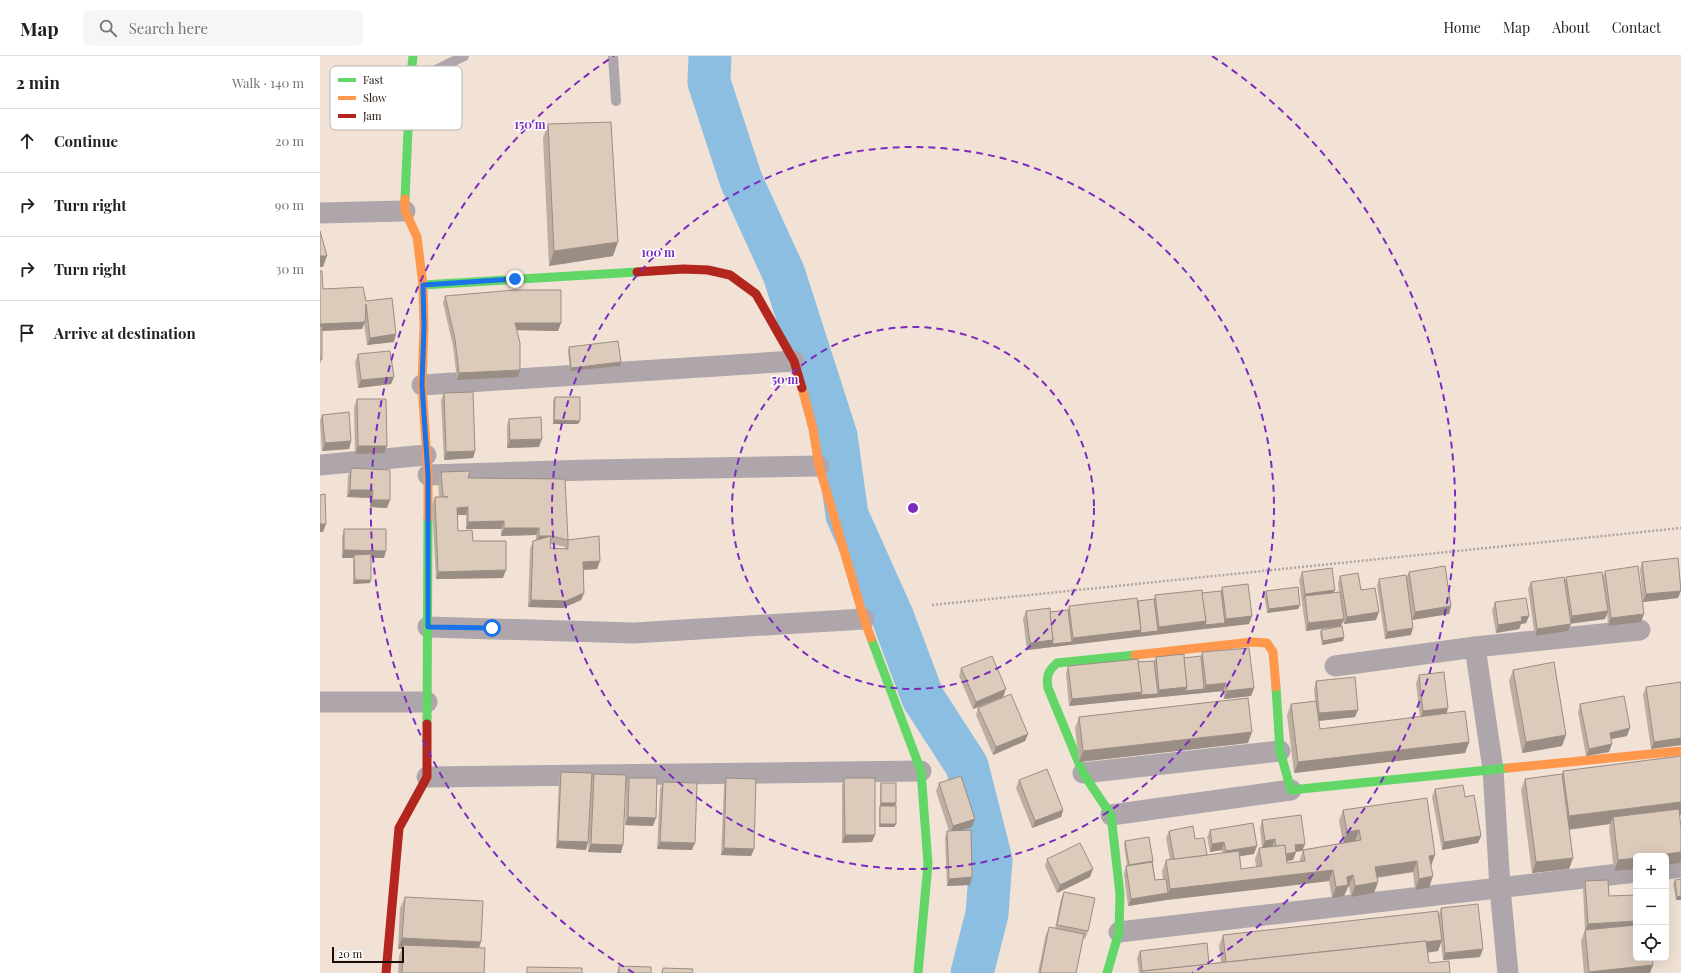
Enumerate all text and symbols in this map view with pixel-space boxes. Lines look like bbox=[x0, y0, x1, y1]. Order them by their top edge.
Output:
search box bbox=[83, 10, 363, 46]
text: Map bbox=[20, 15, 59, 41]
icon: search bbox=[97, 17, 119, 39]
text: Search here bbox=[129, 18, 208, 38]
text: Home bbox=[1443, 18, 1481, 37]
text: Map bbox=[1503, 18, 1530, 37]
text: About bbox=[1552, 18, 1590, 37]
text: Contact bbox=[1612, 18, 1661, 37]
legend bbox=[330, 66, 462, 130]
text: 2 min bbox=[16, 71, 60, 93]
text: Fast bbox=[363, 72, 383, 87]
text: Walk · 140 m bbox=[232, 74, 304, 91]
text: Slow bbox=[363, 90, 387, 105]
text: Jam bbox=[362, 108, 382, 123]
text: 150 m bbox=[514, 116, 546, 132]
icon: ahead bbox=[16, 130, 38, 152]
text: Continue bbox=[54, 131, 118, 151]
text: 20 m bbox=[275, 132, 304, 149]
icon: right bbox=[16, 194, 38, 216]
text: Turn right bbox=[54, 195, 127, 215]
text: 90 m bbox=[275, 196, 304, 213]
text: 100 m bbox=[641, 244, 675, 260]
icon: right bbox=[16, 258, 38, 280]
text: Turn right bbox=[54, 259, 127, 279]
text: 30 m bbox=[276, 260, 304, 277]
route end bbox=[506, 270, 524, 288]
icon: arrive bbox=[16, 322, 38, 344]
text: Arrive at destination bbox=[54, 323, 196, 343]
text: 50 m bbox=[772, 371, 799, 387]
centre of rings bbox=[906, 501, 920, 515]
route start bbox=[483, 619, 501, 637]
map controls bbox=[1633, 853, 1669, 961]
button: + bbox=[1633, 853, 1669, 889]
button: − bbox=[1633, 889, 1669, 925]
button: locate bbox=[1633, 925, 1669, 961]
scale bar bbox=[332, 945, 404, 964]
text: 20 m bbox=[338, 946, 362, 961]

